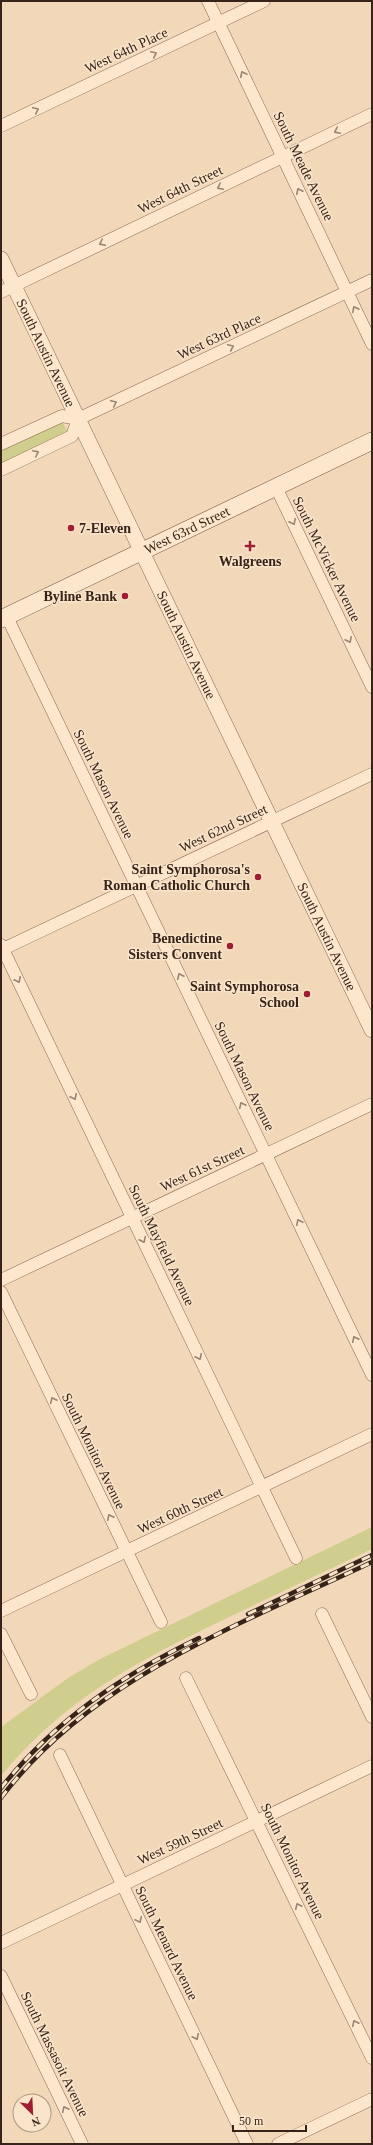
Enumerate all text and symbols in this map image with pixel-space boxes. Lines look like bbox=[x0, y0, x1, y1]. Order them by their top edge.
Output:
street label: West 64th Place bbox=[82, 25, 170, 76]
one-way arrow bbox=[149, 51, 157, 59]
one-way arrow bbox=[240, 71, 248, 78]
one-way arrow bbox=[32, 107, 40, 115]
street label: South Meade Avenue bbox=[271, 109, 336, 223]
one-way arrow bbox=[333, 126, 341, 134]
street label: West 64th Street bbox=[135, 162, 225, 216]
one-way arrow bbox=[216, 182, 224, 190]
one-way arrow bbox=[296, 188, 304, 196]
one-way arrow bbox=[99, 238, 107, 246]
street label: South Austin Avenue bbox=[13, 297, 78, 409]
one-way arrow bbox=[352, 305, 360, 313]
street label: West 63rd Place bbox=[175, 311, 263, 362]
one-way arrow bbox=[227, 344, 234, 352]
one-way arrow bbox=[109, 400, 117, 408]
one-way arrow bbox=[32, 450, 39, 458]
street label: South McVicker Avenue bbox=[290, 494, 363, 624]
street label: West 63rd Street bbox=[142, 503, 232, 557]
one-way arrow bbox=[288, 518, 296, 526]
place label: 7-Eleven bbox=[79, 521, 131, 536]
marker: 7-Eleven bbox=[66, 523, 76, 533]
marker: Walgreens bbox=[245, 541, 255, 551]
place label: Walgreens bbox=[219, 554, 282, 569]
street label: South Austin Avenue bbox=[154, 588, 218, 701]
place label: Byline Bank bbox=[43, 589, 117, 604]
marker: Byline Bank bbox=[120, 591, 130, 601]
one-way arrow bbox=[344, 635, 352, 643]
street label: South Mason Avenue bbox=[71, 727, 136, 841]
street label: West 62nd Street bbox=[177, 801, 270, 855]
place label: Saint Symphorosa's Roman Catholic Church bbox=[103, 862, 251, 893]
marker: Saint Symphorosa's Roman Catholic Church bbox=[253, 872, 263, 882]
street label: South Austin Avenue bbox=[294, 880, 359, 993]
place label: Benedictine Sisters Convent bbox=[128, 931, 222, 962]
marker: Benedictine Sisters Convent bbox=[225, 941, 235, 951]
one-way arrow bbox=[177, 972, 185, 980]
one-way arrow bbox=[13, 976, 21, 983]
place label: Saint Symphorosa School bbox=[190, 979, 299, 1010]
marker: Saint Symphorosa School bbox=[302, 989, 312, 999]
street label: South Mason Avenue bbox=[212, 1019, 277, 1133]
one-way arrow bbox=[69, 1093, 77, 1100]
one-way arrow bbox=[239, 1102, 247, 1110]
street label: West 61st Street bbox=[158, 1142, 247, 1194]
street label: South Mayfield Avenue bbox=[126, 1182, 197, 1308]
one-way arrow bbox=[296, 1219, 304, 1227]
one-way arrow bbox=[138, 1235, 146, 1243]
one-way arrow bbox=[352, 1336, 360, 1344]
one-way arrow bbox=[194, 1352, 202, 1360]
street label: South Monitor Avenue bbox=[59, 1391, 128, 1512]
one-way arrow bbox=[50, 1396, 58, 1404]
street label: West 60th Street bbox=[135, 1484, 225, 1537]
one-way arrow bbox=[107, 1513, 115, 1521]
street label: South Monitor Avenue bbox=[258, 1801, 327, 1922]
street label: West 59th Street bbox=[135, 1815, 225, 1868]
street label: South Menard Avenue bbox=[132, 1884, 201, 2003]
one-way arrow bbox=[295, 1903, 303, 1911]
one-way arrow bbox=[134, 1916, 142, 1924]
street label: South Massasoit Avenue bbox=[18, 1989, 91, 2119]
one-way arrow bbox=[352, 2020, 360, 2027]
one-way arrow bbox=[191, 2033, 199, 2041]
north arrow bbox=[12, 2093, 52, 2133]
one-way arrow bbox=[62, 2106, 70, 2113]
scale bar bbox=[233, 2107, 306, 2133]
text: 50 m bbox=[239, 2114, 264, 2128]
text: N bbox=[30, 2115, 42, 2129]

